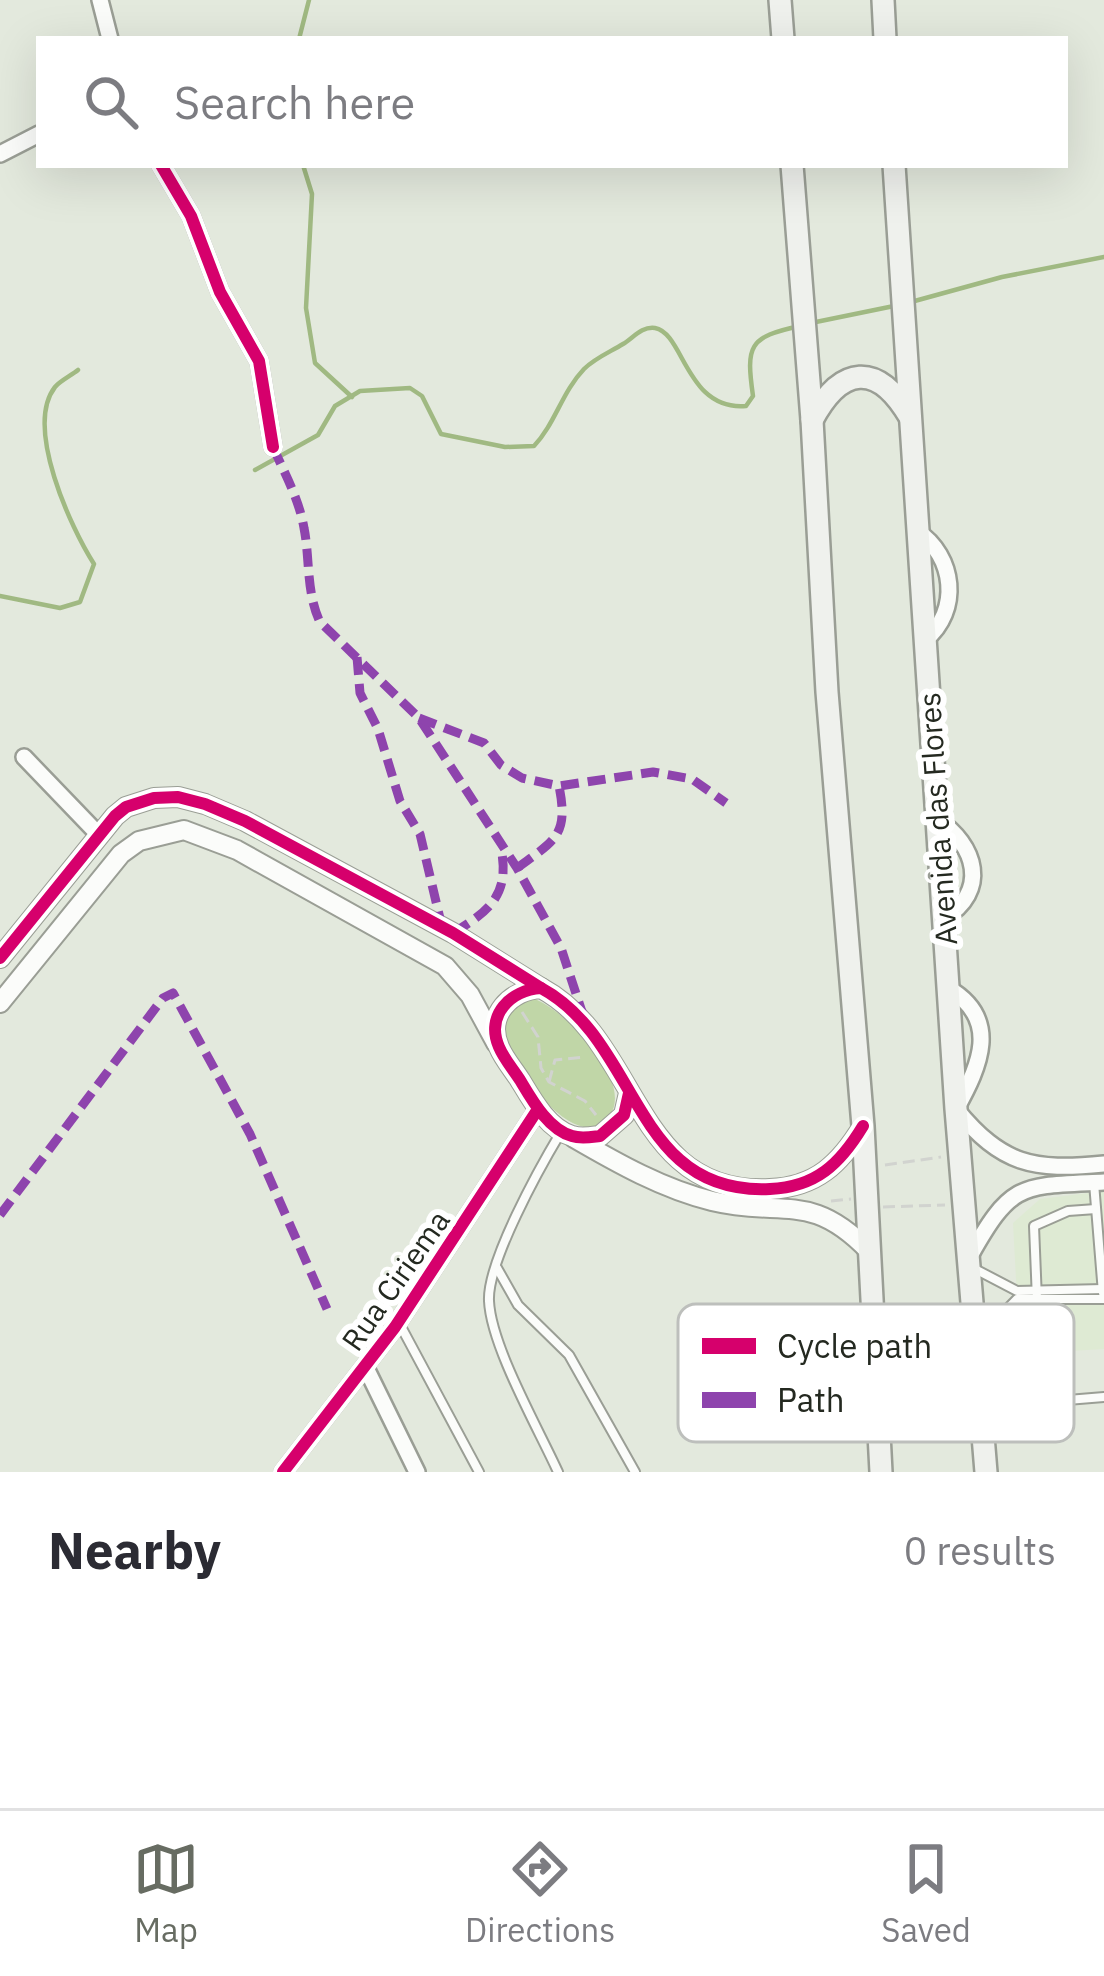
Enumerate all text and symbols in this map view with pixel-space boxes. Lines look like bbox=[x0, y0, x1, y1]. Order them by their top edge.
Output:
search box bbox=[36, 36, 1068, 168]
icon: search bbox=[78, 69, 144, 135]
text: Search here bbox=[174, 73, 415, 131]
street label: Avenida das Flores bbox=[909, 691, 965, 947]
street label: Rua Ciriema bbox=[332, 1202, 458, 1358]
legend bbox=[678, 1304, 1074, 1442]
text: Cycle path bbox=[777, 1324, 932, 1367]
text: Path bbox=[777, 1378, 845, 1421]
text: Nearby bbox=[48, 1517, 221, 1583]
text: 0 results bbox=[904, 1525, 1056, 1576]
tab: Map bbox=[133, 1836, 199, 1951]
tab: Directions bbox=[465, 1836, 615, 1951]
tab: Saved bbox=[881, 1836, 971, 1951]

